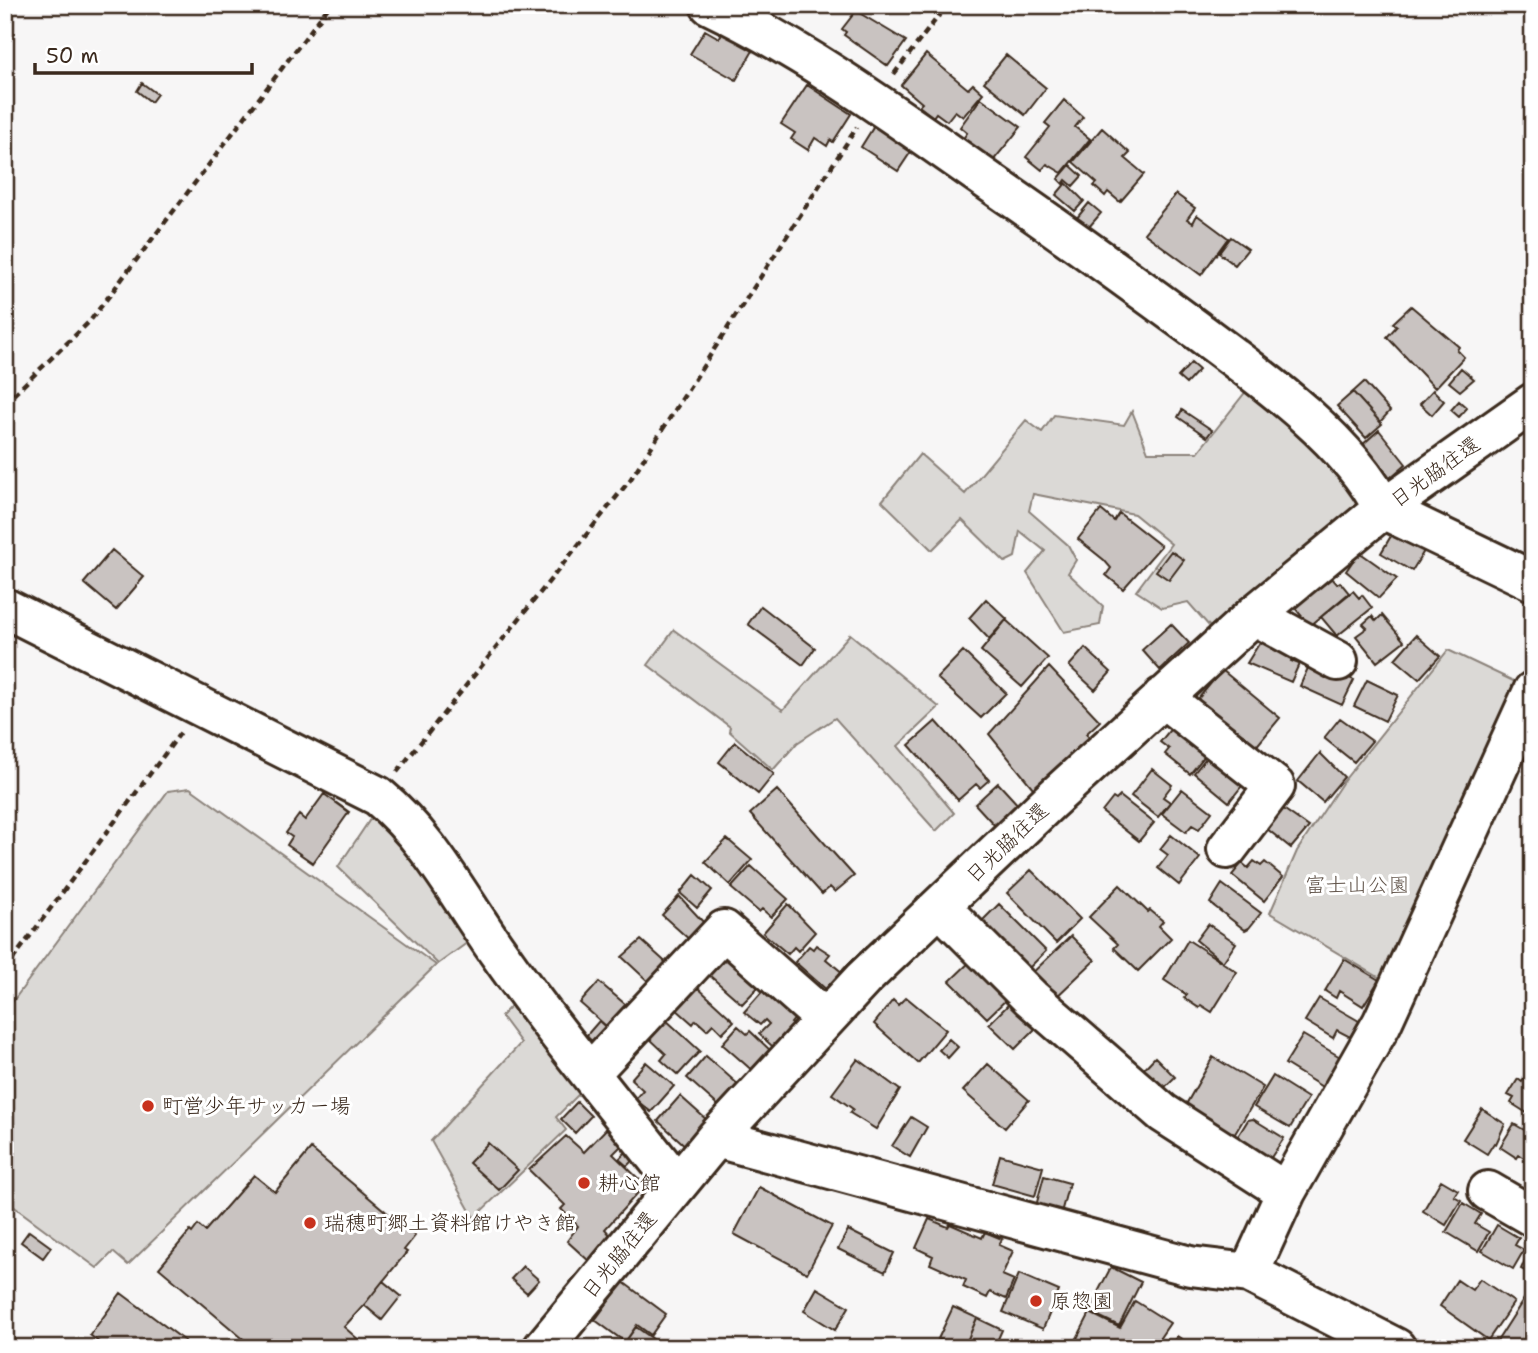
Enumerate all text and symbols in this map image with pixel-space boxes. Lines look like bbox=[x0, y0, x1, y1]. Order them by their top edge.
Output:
scale bar bbox=[35, 32, 252, 76]
text: 50 m bbox=[46, 42, 99, 70]
street label: 日光脇往還 bbox=[1384, 430, 1486, 514]
street label: 日光脇往還 bbox=[960, 796, 1054, 890]
park label: 富士山公園 bbox=[1305, 871, 1410, 899]
place label: 町営少年サッカー場 bbox=[162, 1092, 351, 1120]
marker: 町営少年サッカー場 bbox=[140, 1098, 156, 1114]
place label: 耕心館 bbox=[598, 1169, 661, 1197]
marker: 耕心館 bbox=[576, 1175, 592, 1191]
street label: 日光脇往還 bbox=[575, 1205, 663, 1305]
place label: 瑞穂町郷土資料館けやき館 bbox=[324, 1209, 576, 1237]
marker: 瑞穂町郷土資料館けやき館 bbox=[302, 1215, 318, 1231]
place label: 原惣園 bbox=[1050, 1287, 1113, 1315]
marker: 原惣園 bbox=[1028, 1293, 1044, 1309]

